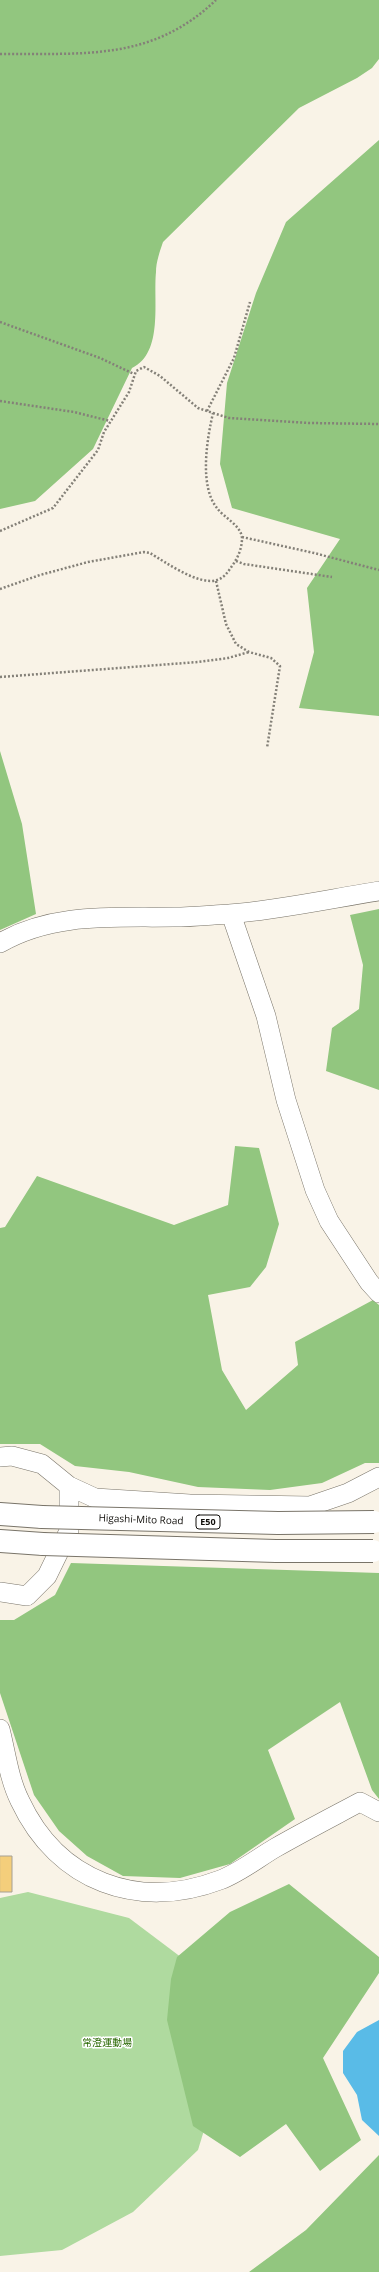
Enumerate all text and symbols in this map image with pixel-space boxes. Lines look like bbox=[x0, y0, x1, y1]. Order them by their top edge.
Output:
street label: Higashi-Mito Road bbox=[98, 1513, 184, 1527]
road number: E50 bbox=[196, 1515, 220, 1529]
park label: 常澄運動場 bbox=[82, 2037, 132, 2049]

